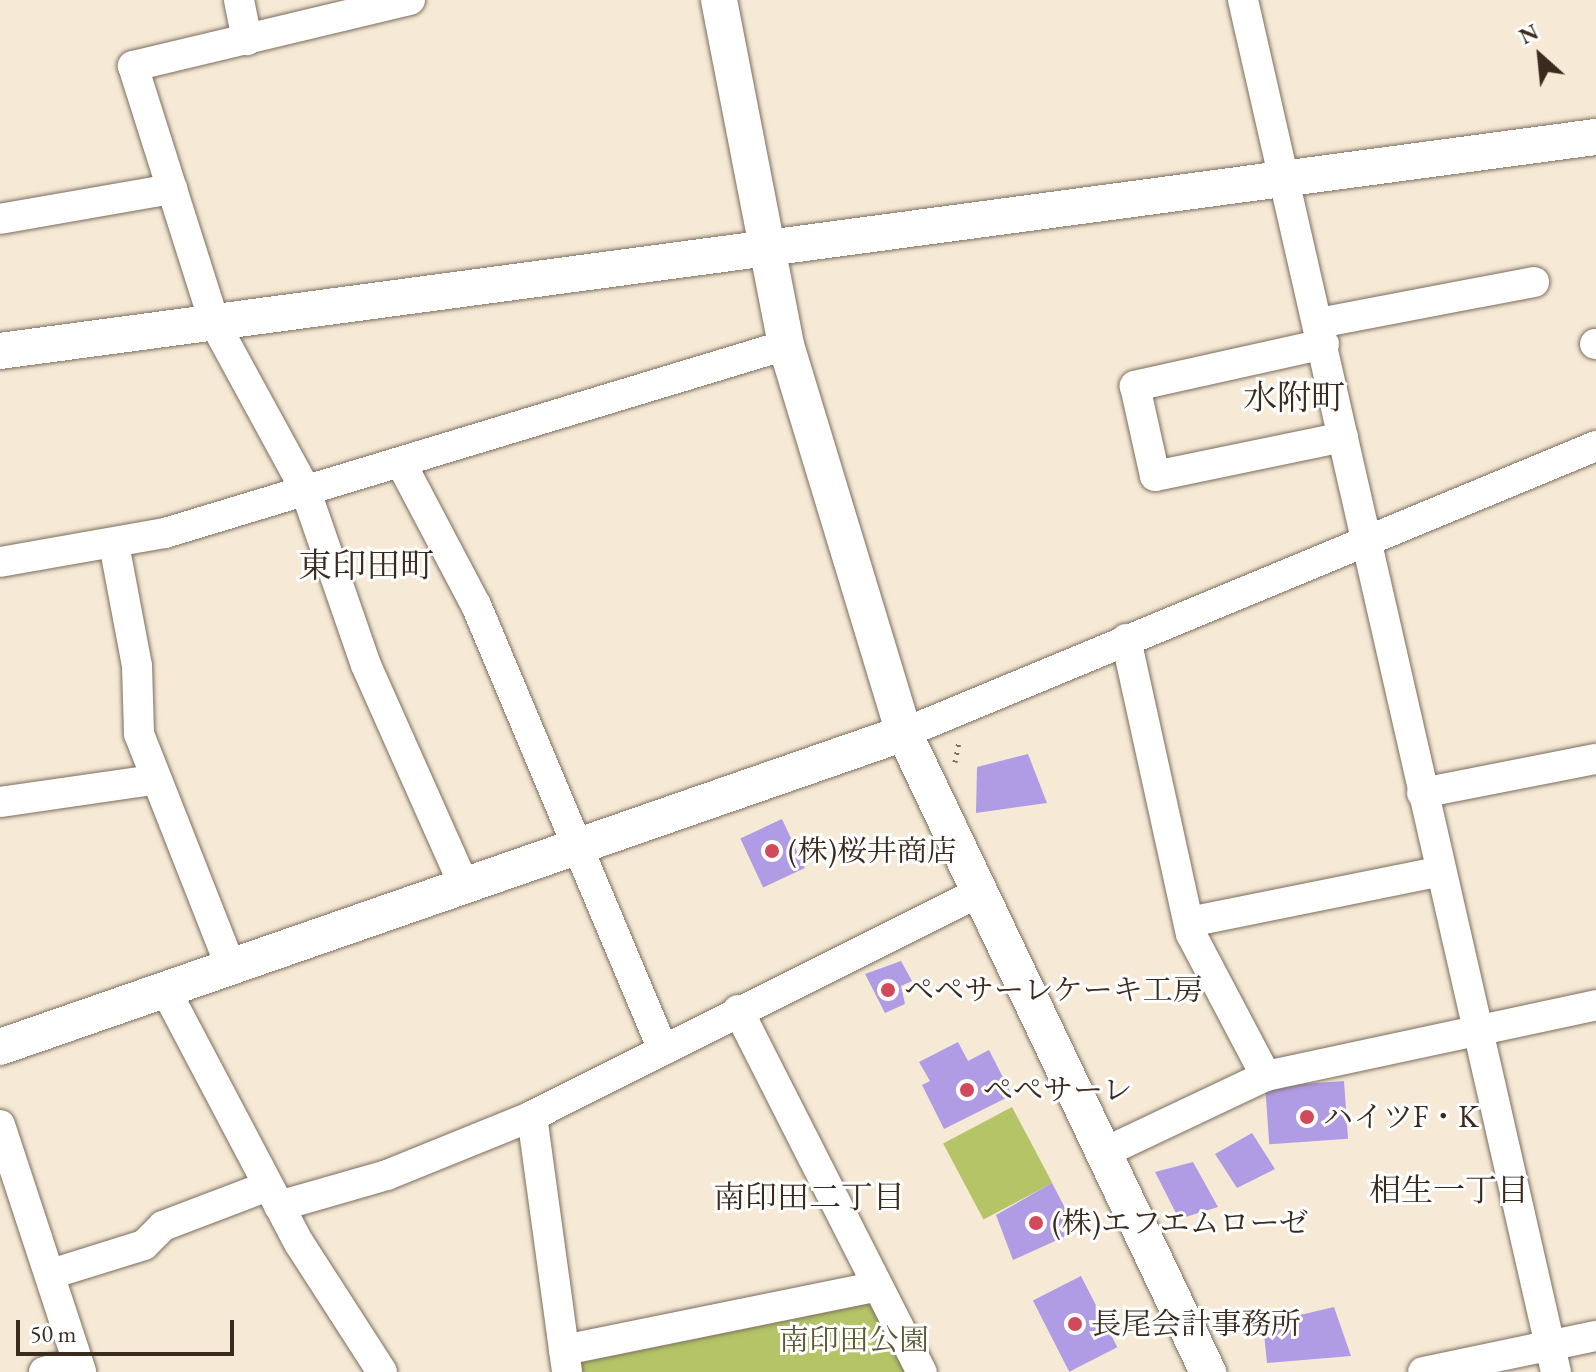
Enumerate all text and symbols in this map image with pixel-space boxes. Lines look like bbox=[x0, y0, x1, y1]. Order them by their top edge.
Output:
north arrow bbox=[1500, 16, 1580, 96]
text: N bbox=[1514, 17, 1543, 51]
district label: 水附町 bbox=[1243, 378, 1345, 418]
district label: 東印田町 bbox=[298, 546, 434, 586]
place label: (株)桜井商店 bbox=[788, 833, 957, 869]
marker: (株)桜井商店 bbox=[763, 842, 781, 860]
place label: ペペサーレケーキ工房 bbox=[904, 972, 1204, 1008]
marker: ペペサーレケーキ工房 bbox=[879, 981, 897, 999]
place label: ぺぺサーレ bbox=[983, 1072, 1133, 1108]
marker: ぺぺサーレ bbox=[958, 1081, 976, 1099]
place label: ハイツF・K bbox=[1323, 1099, 1479, 1135]
marker: ハイツF・K bbox=[1298, 1108, 1316, 1126]
district label: 相生一丁目 bbox=[1369, 1171, 1529, 1209]
district label: 南印田二丁目 bbox=[713, 1178, 905, 1216]
place label: (株)エフエムローゼ bbox=[1052, 1205, 1311, 1241]
marker: (株)エフエムローゼ bbox=[1027, 1214, 1045, 1232]
scale bar bbox=[20, 1304, 238, 1354]
place label: 長尾会計事務所 bbox=[1091, 1306, 1301, 1342]
marker: 長尾会計事務所 bbox=[1066, 1315, 1084, 1333]
text: 50 m bbox=[30, 1318, 77, 1349]
park label: 南印田公園 bbox=[779, 1322, 929, 1358]

